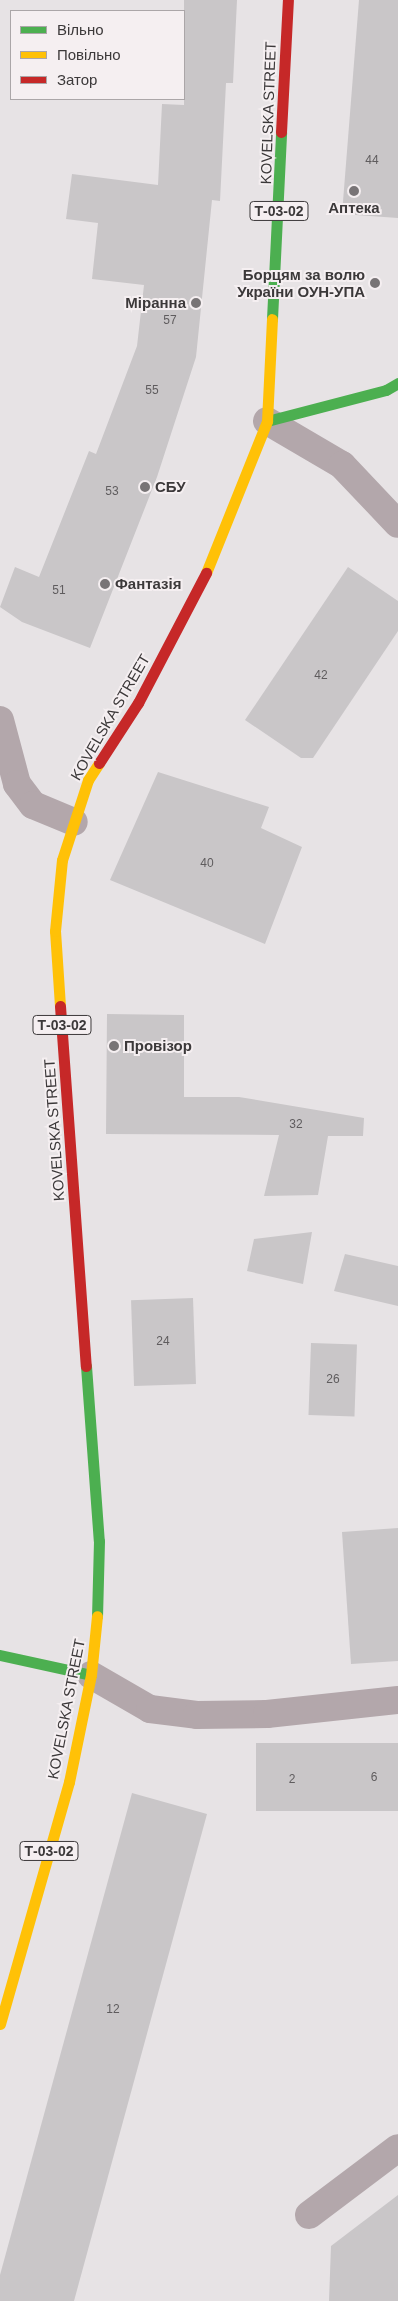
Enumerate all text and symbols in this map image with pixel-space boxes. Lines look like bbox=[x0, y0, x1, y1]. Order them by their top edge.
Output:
legend bbox=[10, 10, 185, 100]
text: Вільно bbox=[57, 21, 104, 38]
street label: KOVELSKA STREET bbox=[257, 41, 279, 185]
text: Повільно bbox=[57, 46, 121, 63]
text: Затор bbox=[57, 71, 97, 88]
house number: 44 bbox=[365, 154, 379, 168]
marker: Аптека bbox=[348, 185, 360, 197]
place label: Аптека bbox=[328, 199, 380, 217]
road number: Т-03-02 bbox=[249, 200, 309, 222]
place label: Борцям за волю України ОУН-УПА bbox=[237, 265, 365, 300]
marker: Борцям за волю України ОУН-УПА bbox=[369, 277, 381, 289]
place label: Міранна bbox=[125, 294, 186, 312]
marker: Міранна bbox=[190, 297, 202, 309]
house number: 57 bbox=[163, 314, 177, 328]
house number: 55 bbox=[145, 384, 159, 398]
place label: СБУ bbox=[155, 478, 186, 496]
marker: СБУ bbox=[139, 481, 151, 493]
house number: 53 bbox=[105, 485, 119, 499]
place label: Фантазія bbox=[115, 575, 181, 593]
marker: Фантазія bbox=[99, 578, 111, 590]
house number: 51 bbox=[52, 584, 66, 598]
street label: KOVELSKA STREET bbox=[66, 650, 154, 784]
house number: 42 bbox=[314, 669, 328, 683]
house number: 40 bbox=[200, 857, 214, 871]
road number: Т-03-02 bbox=[32, 1014, 92, 1036]
place label: Провізор bbox=[124, 1037, 192, 1055]
marker: Провізор bbox=[108, 1040, 120, 1052]
street label: KOVELSKA STREET bbox=[40, 1058, 68, 1202]
house number: 32 bbox=[289, 1118, 303, 1132]
house number: 24 bbox=[156, 1335, 170, 1349]
house number: 26 bbox=[326, 1373, 340, 1387]
street label: KOVELSKA STREET bbox=[43, 1637, 89, 1781]
house number: 6 bbox=[371, 1771, 377, 1785]
house number: 2 bbox=[289, 1773, 295, 1787]
road number: Т-03-02 bbox=[19, 1840, 79, 1862]
house number: 12 bbox=[106, 2003, 120, 2017]

